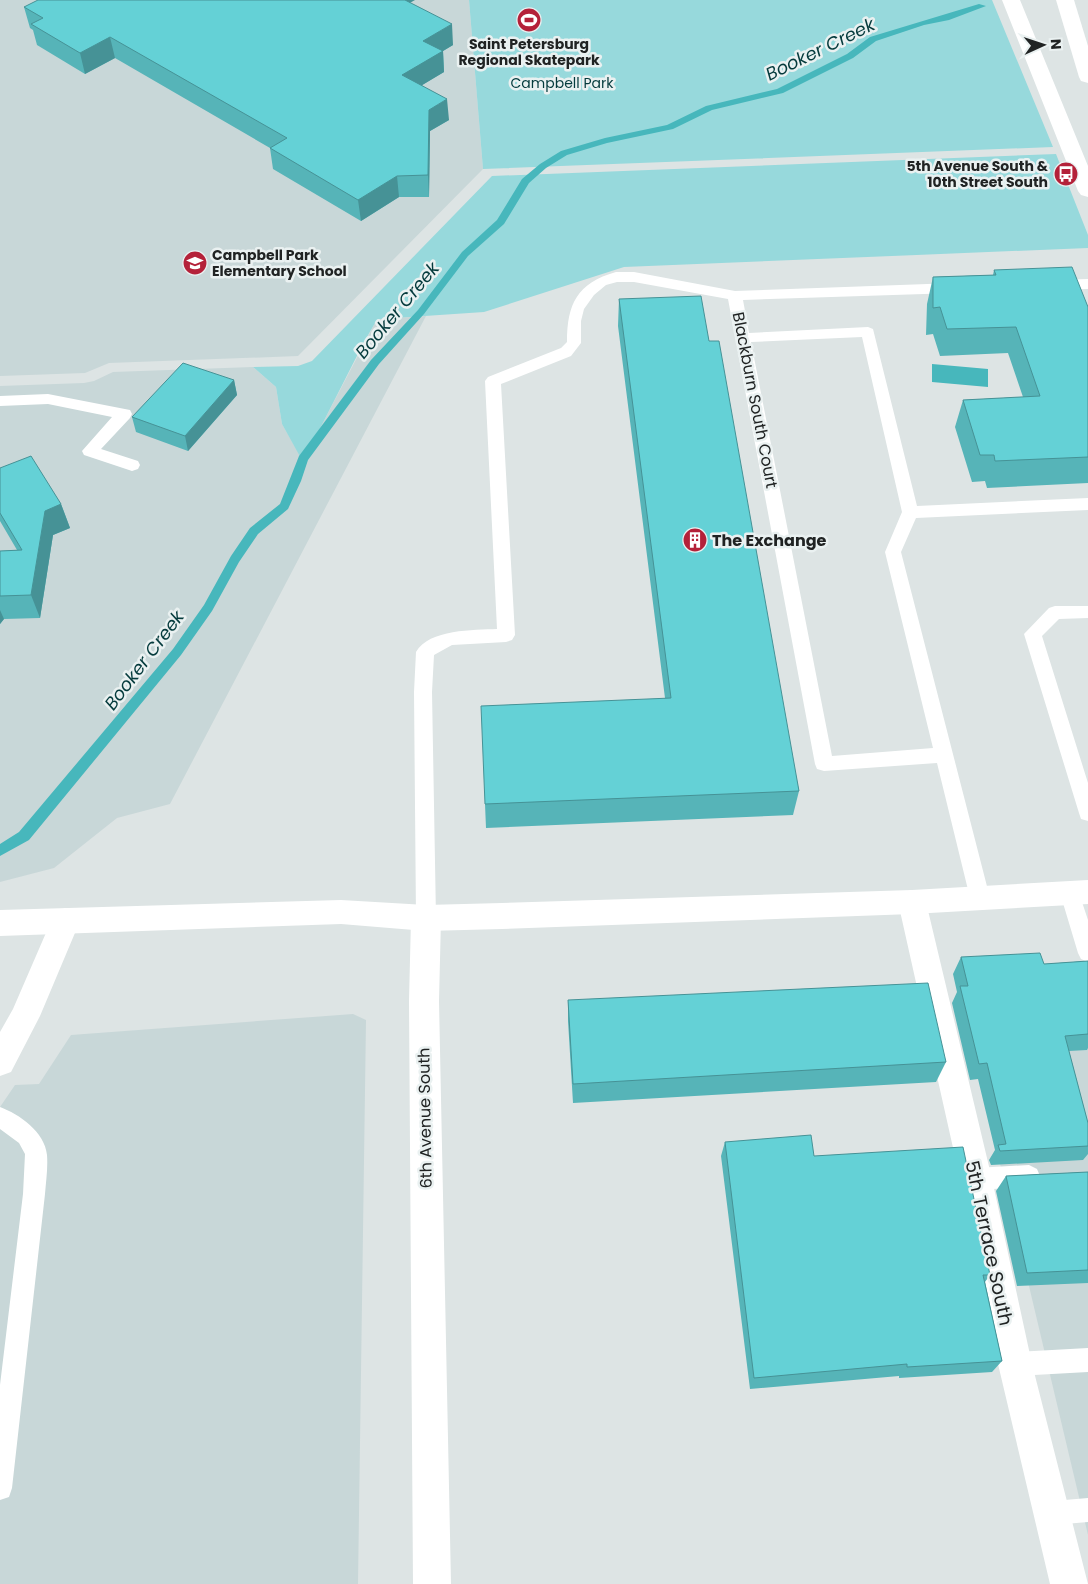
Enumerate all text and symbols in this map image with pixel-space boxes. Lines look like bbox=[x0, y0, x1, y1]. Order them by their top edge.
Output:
sports icon: Saint Petersburg Regional Skatepark bbox=[516, 7, 542, 33]
water label: Booker Creek bbox=[761, 11, 880, 86]
north arrow bbox=[1018, 20, 1068, 70]
place label: Saint Petersburg Regional Skatepark bbox=[458, 34, 600, 70]
text: N bbox=[1046, 39, 1066, 50]
park label: Campbell Park bbox=[511, 73, 614, 93]
place label: 5th Avenue South & 10th Street South bbox=[906, 156, 1049, 192]
bus stop icon: 5th Avenue South & 10th Street South bbox=[1053, 161, 1079, 187]
place label: Campbell Park Elementary School bbox=[212, 245, 347, 281]
school or university icon: Campbell Park Elementary School bbox=[182, 250, 208, 276]
water label: Booker Creek bbox=[349, 256, 445, 364]
street label: Blackburn South Court bbox=[727, 310, 783, 490]
building icon: The Exchange bbox=[682, 527, 708, 553]
place label: The Exchange bbox=[712, 529, 827, 552]
water label: Booker Creek bbox=[98, 604, 190, 715]
street label: 6th Avenue South bbox=[412, 1047, 438, 1189]
street label: 5th Terrace South bbox=[958, 1158, 1020, 1328]

